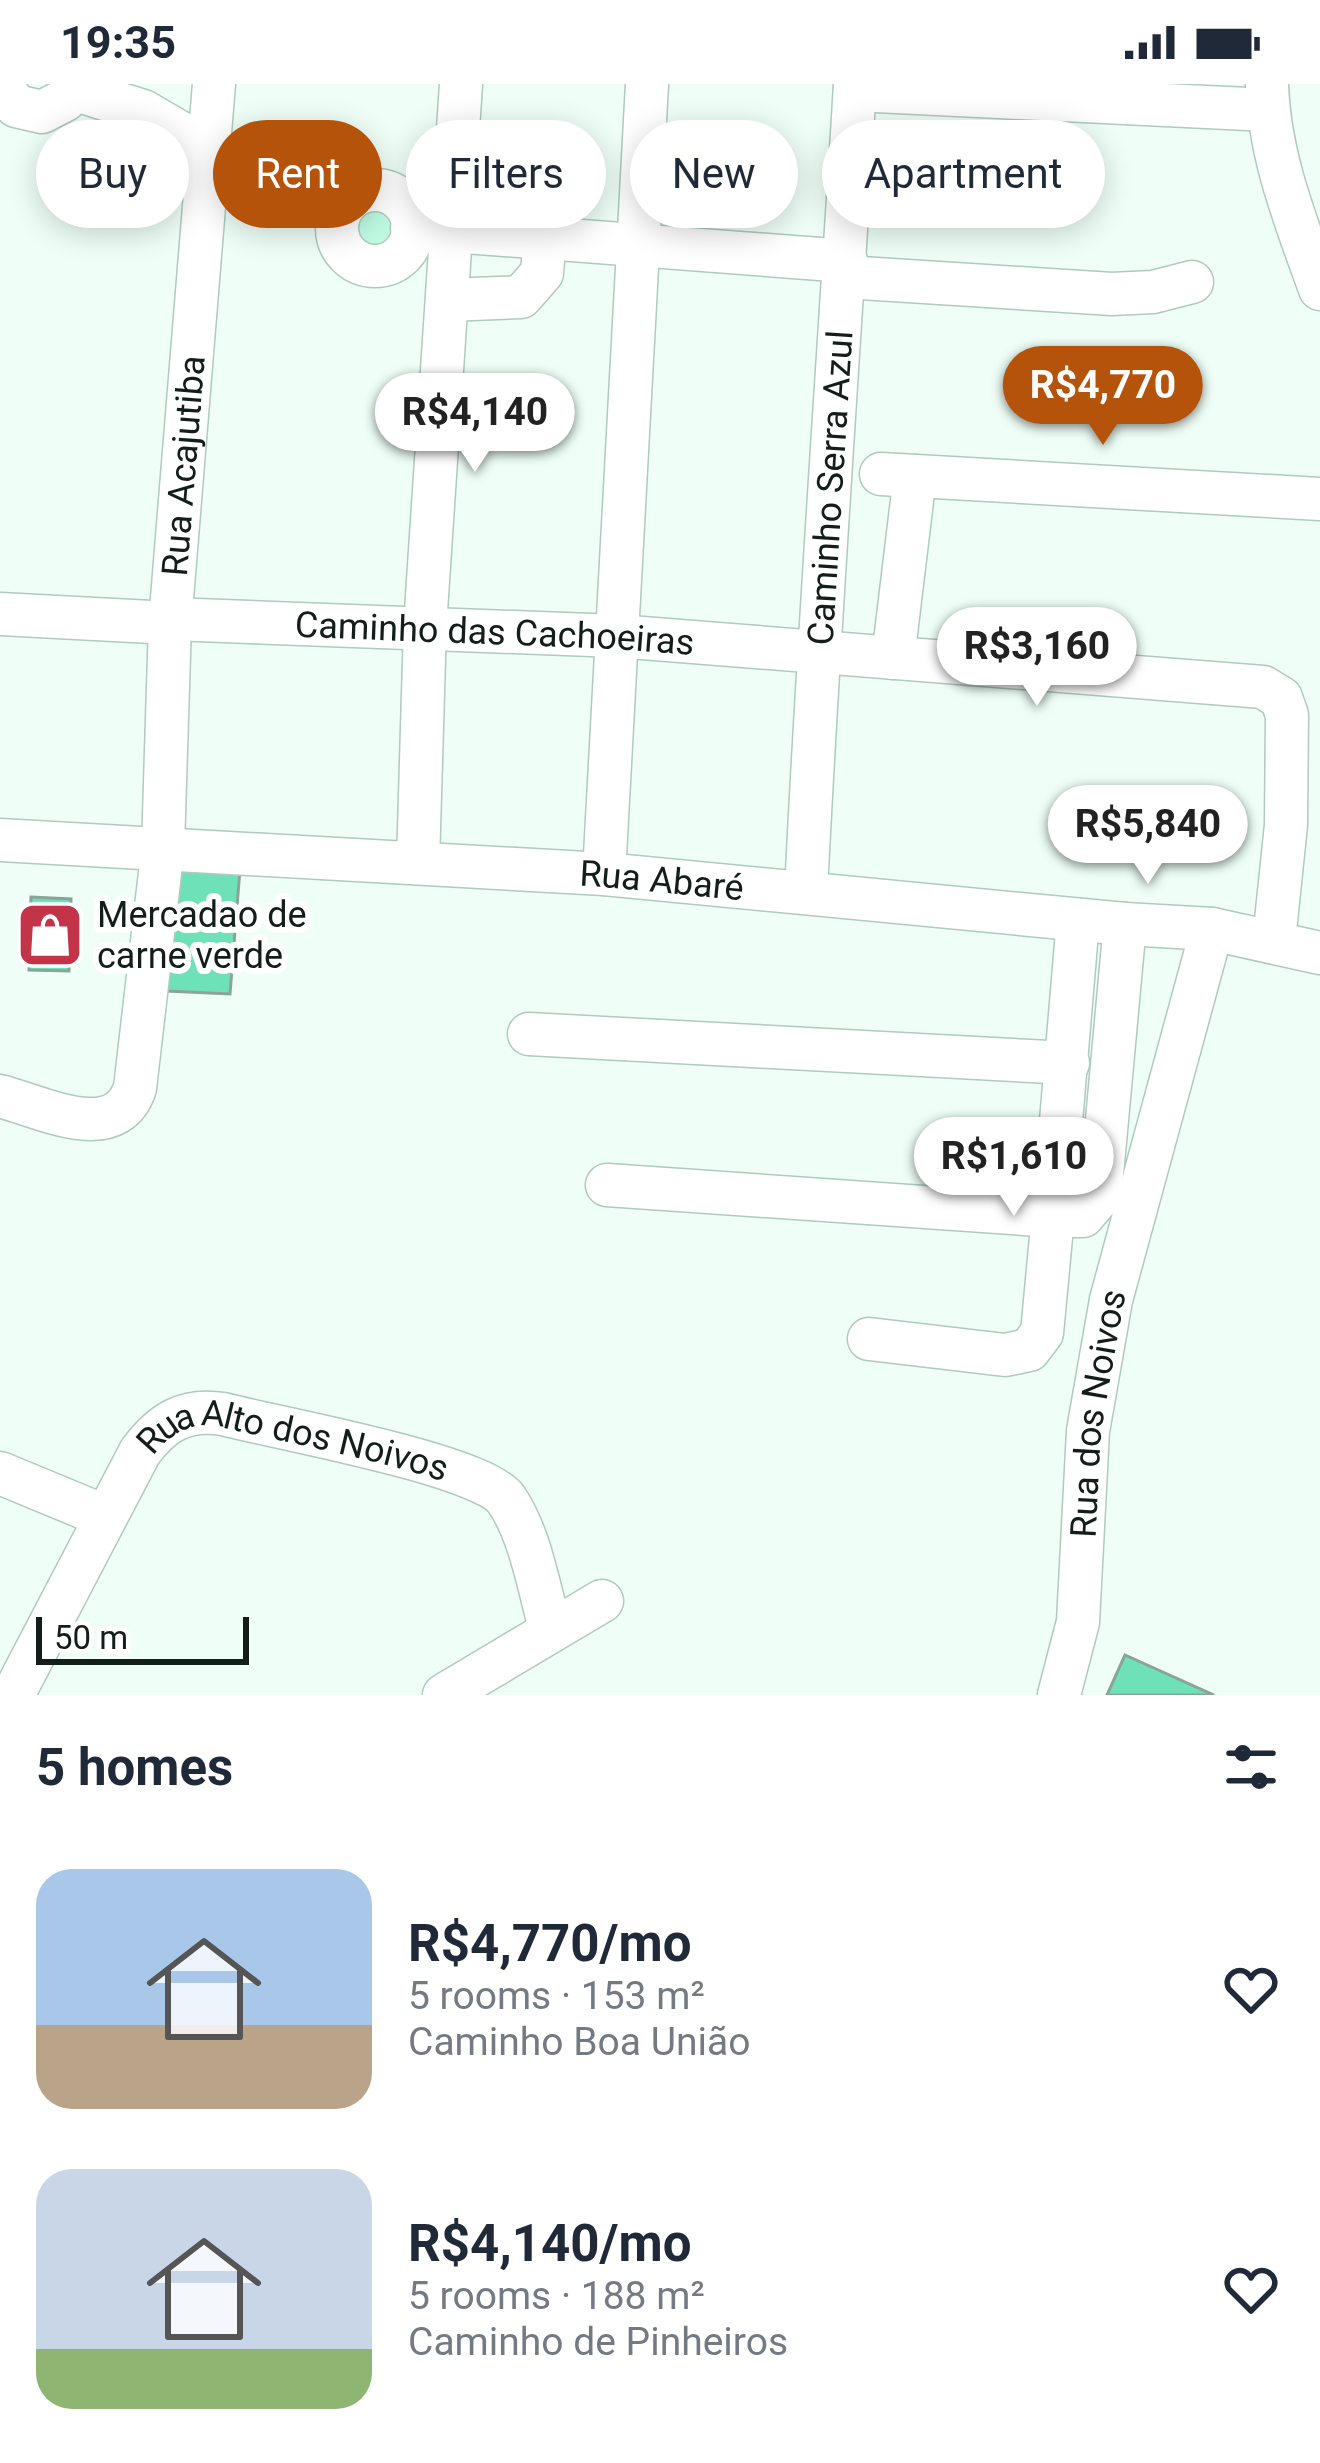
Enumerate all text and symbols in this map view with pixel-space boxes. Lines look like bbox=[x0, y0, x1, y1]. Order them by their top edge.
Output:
text: 19:35 bbox=[60, 16, 176, 69]
chip: Buy bbox=[36, 120, 189, 228]
chip: Rent bbox=[213, 120, 382, 228]
chip: Filters bbox=[406, 120, 606, 228]
chip: New bbox=[630, 120, 798, 228]
chip: Apartment bbox=[822, 120, 1105, 228]
street label: Caminho Serra Azul bbox=[800, 329, 862, 646]
pin: R$4,770 bbox=[992, 346, 1214, 448]
street label: Rua Acajutiba bbox=[154, 354, 214, 578]
text: R$4,770 bbox=[1030, 362, 1176, 408]
pin: R$4,140 bbox=[364, 373, 586, 475]
text: R$4,140 bbox=[402, 389, 548, 435]
street label: Caminho das Cachoeiras bbox=[294, 604, 696, 664]
pin: R$3,160 bbox=[926, 607, 1148, 709]
text: R$3,160 bbox=[964, 623, 1110, 669]
pin: R$5,840 bbox=[1037, 785, 1259, 887]
text: R$5,840 bbox=[1075, 801, 1221, 847]
street label: Rua Abaré bbox=[578, 853, 746, 909]
place label: Mercadao de carne verde bbox=[97, 894, 307, 977]
shop icon: Mercadao de carne verde bbox=[15, 900, 85, 970]
pin: R$1,610 bbox=[903, 1117, 1125, 1219]
text: R$1,610 bbox=[941, 1133, 1087, 1179]
street label: Rua dos Noivos bbox=[1062, 1285, 1135, 1539]
street label: Rua Alto dos Noivos bbox=[128, 1392, 454, 1490]
scale bar bbox=[36, 1611, 249, 1664]
text: 50 m bbox=[54, 1618, 128, 1657]
icon: filters bbox=[1218, 1734, 1284, 1800]
text: 5 homes bbox=[36, 1738, 233, 1797]
text: R$4,770/mo bbox=[408, 1914, 691, 1973]
icon: home bbox=[132, 1917, 276, 2061]
icon: heart bbox=[1218, 1956, 1284, 2022]
text: 5 rooms · 153 m² bbox=[408, 1973, 705, 2019]
text: Caminho Boa União bbox=[408, 2019, 750, 2065]
text: R$4,140/mo bbox=[408, 2214, 691, 2273]
icon: home bbox=[132, 2217, 276, 2361]
icon: heart bbox=[1218, 2256, 1284, 2322]
text: 5 rooms · 188 m² bbox=[408, 2273, 705, 2319]
text: Caminho de Pinheiros bbox=[408, 2319, 788, 2365]

